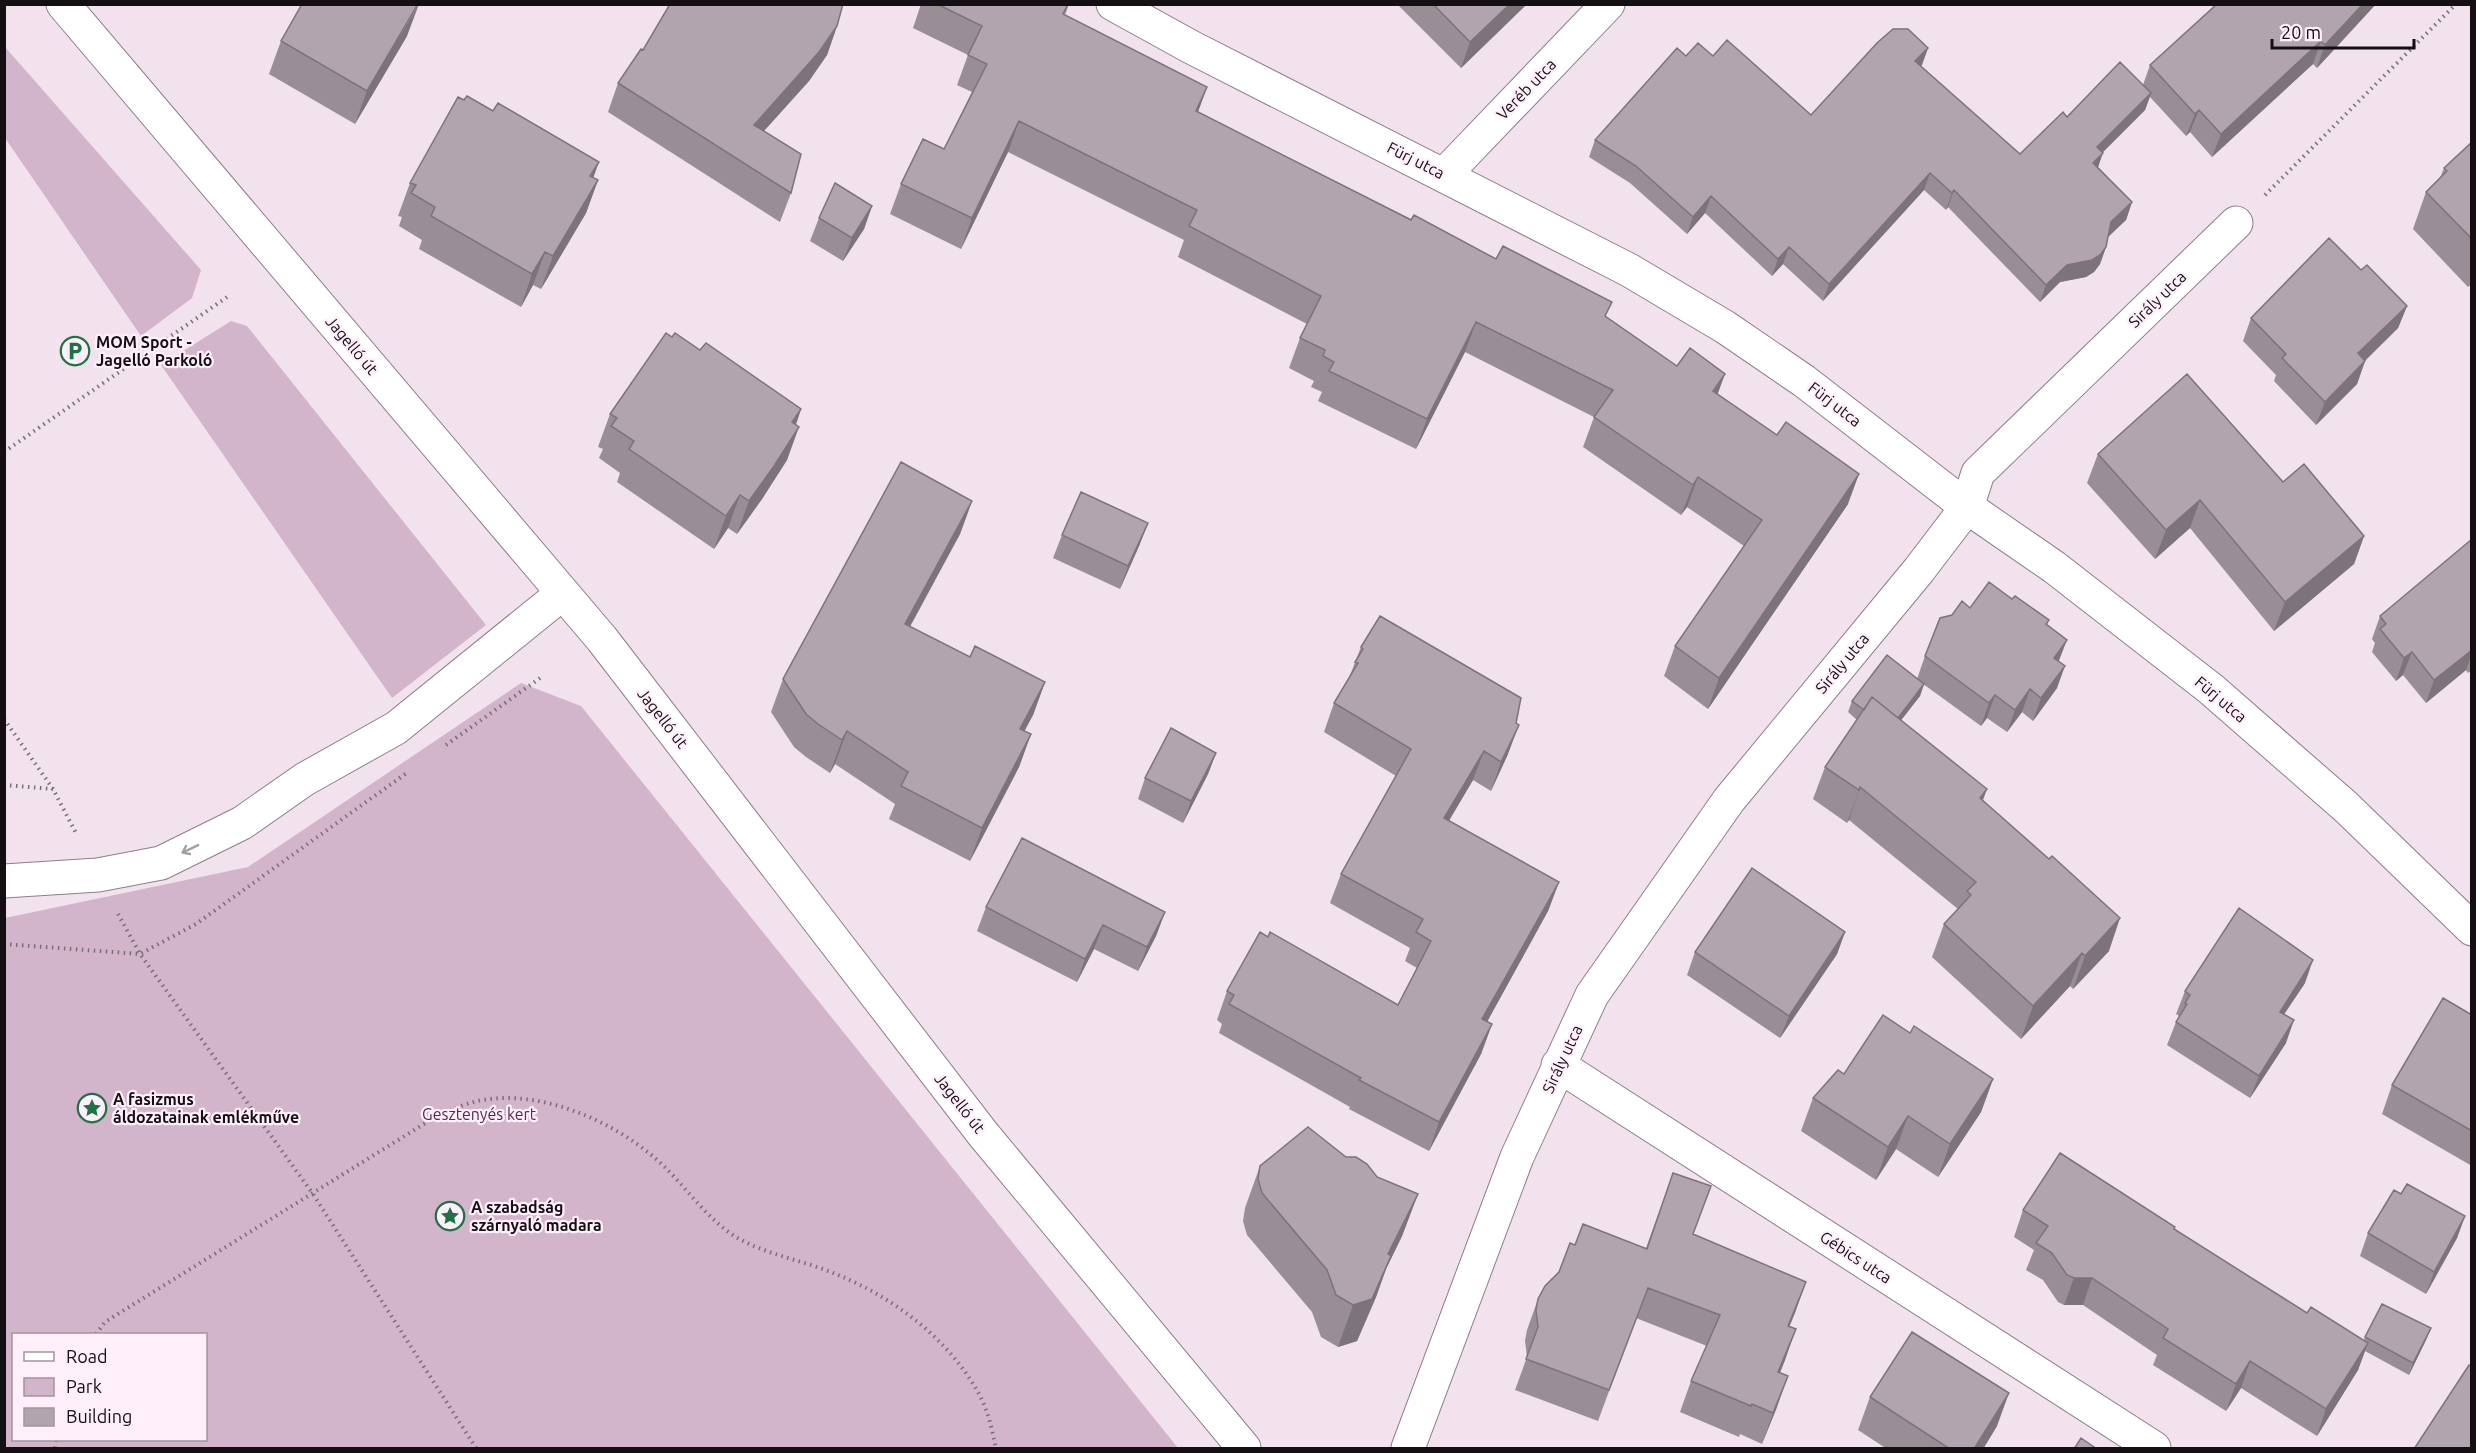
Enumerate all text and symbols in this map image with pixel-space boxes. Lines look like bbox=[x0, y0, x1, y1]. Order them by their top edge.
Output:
scale bar bbox=[2272, 12, 2414, 50]
text: 20 m bbox=[2281, 22, 2321, 42]
street label: Veréb utca bbox=[1493, 55, 1559, 123]
street label: Fürj utca bbox=[1384, 138, 1448, 182]
street label: Sirály utca bbox=[2124, 267, 2190, 331]
street label: Jagelló út bbox=[322, 312, 382, 379]
place label: MOM Sport - Jagelló Parkoló bbox=[96, 333, 212, 369]
parking icon: MOM Sport - Jagelló Parkoló bbox=[59, 335, 91, 367]
street label: Fürj utca bbox=[1805, 378, 1865, 430]
street label: Sirály utca bbox=[1812, 629, 1872, 697]
street label: Fürj utca bbox=[2191, 672, 2251, 726]
street label: Jagelló út bbox=[634, 684, 692, 752]
one-way arrow bbox=[181, 843, 199, 855]
street label: Sirály utca bbox=[1538, 1022, 1586, 1096]
street label: Jagelló út bbox=[931, 1069, 989, 1137]
place label: A fasizmus áldozatainak emlékműve bbox=[113, 1090, 299, 1126]
place icon: A fasizmus áldozatainak emlékműve bbox=[76, 1092, 108, 1124]
park label: Gesztenyés kert bbox=[422, 1105, 537, 1123]
place label: A szabadság szárnyaló madara bbox=[471, 1198, 602, 1234]
place icon: A szabadság szárnyaló madara bbox=[434, 1200, 466, 1232]
street label: Gébics utca bbox=[1817, 1227, 1895, 1287]
legend bbox=[12, 1333, 207, 1441]
text: Road bbox=[66, 1346, 108, 1366]
text: Park bbox=[66, 1376, 102, 1396]
text: Building bbox=[66, 1406, 132, 1426]

